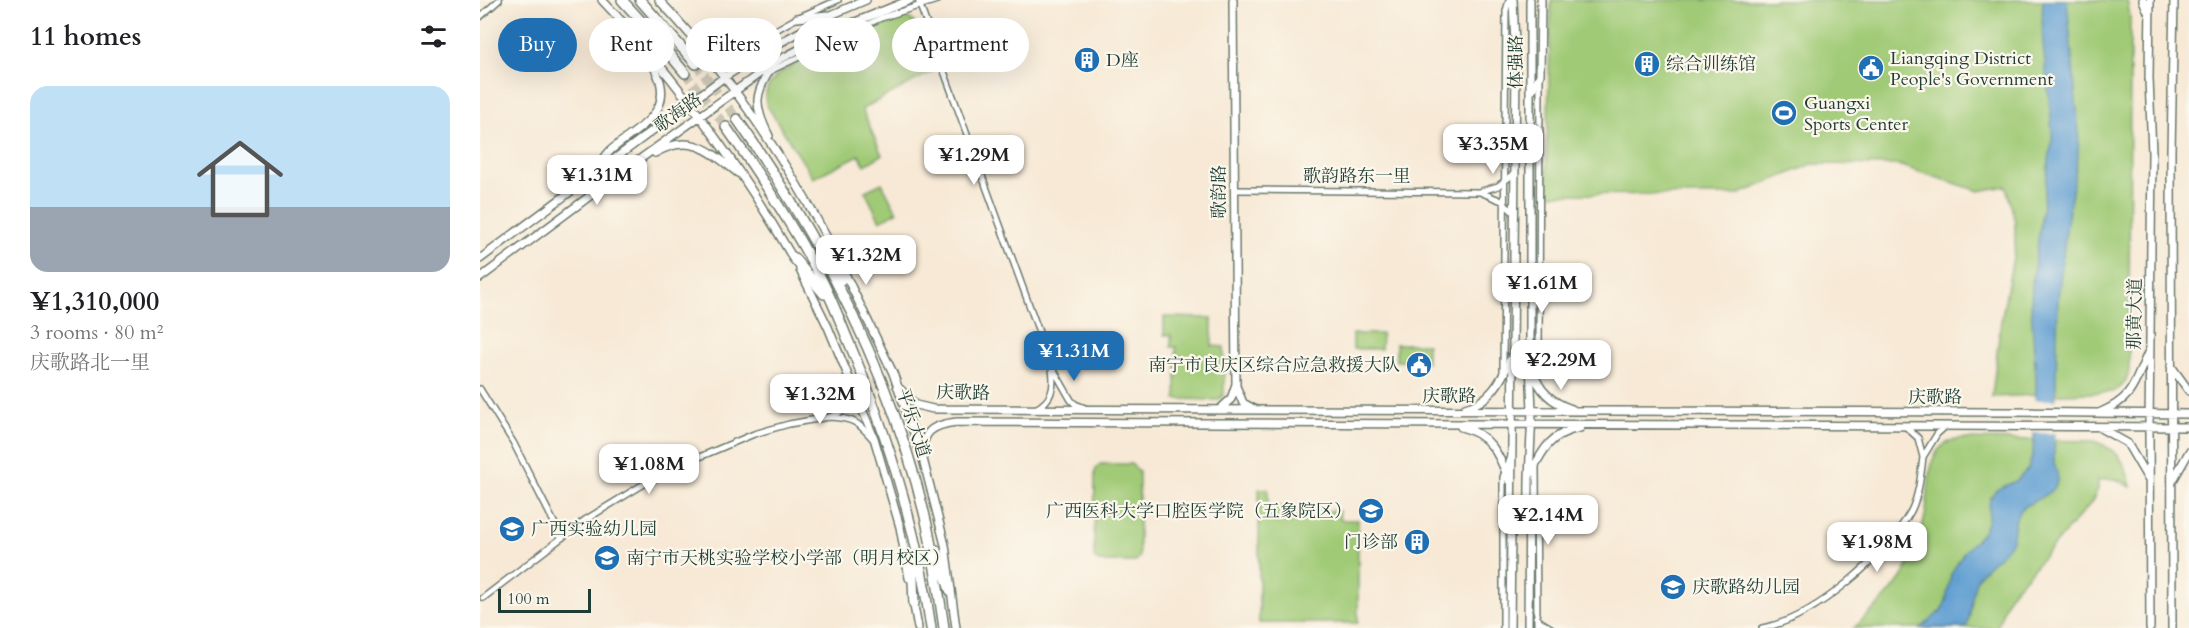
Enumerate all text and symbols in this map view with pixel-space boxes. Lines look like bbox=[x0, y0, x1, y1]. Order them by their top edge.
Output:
chip: Buy bbox=[498, 18, 577, 72]
chip: Rent bbox=[589, 18, 674, 72]
chip: Filters bbox=[686, 18, 782, 72]
chip: New bbox=[794, 18, 880, 72]
chip: Apartment bbox=[892, 18, 1029, 72]
text: 11 homes bbox=[30, 19, 141, 54]
icon: filters bbox=[417, 20, 450, 53]
street label: 体强路 bbox=[1504, 35, 1529, 89]
building icon: D座 bbox=[1072, 45, 1102, 75]
place label: Liangqing District People's Government bbox=[1890, 46, 2054, 92]
place label: D座 bbox=[1106, 48, 1139, 73]
building icon: 综合训练馆 bbox=[1632, 49, 1662, 79]
place label: 综合训练馆 bbox=[1666, 52, 1756, 77]
public building icon: Liangqing District People's Government bbox=[1856, 53, 1886, 83]
street label: 歌海路 bbox=[649, 87, 707, 139]
place label: Guangxi Sports Center bbox=[1804, 91, 1908, 137]
sports icon: Guangxi Sports Center bbox=[1769, 98, 1799, 128]
pin: ¥3.35M bbox=[1444, 124, 1542, 175]
icon: home bbox=[186, 125, 294, 233]
text: ¥3.35M bbox=[1457, 130, 1529, 157]
pin: ¥1.29M bbox=[925, 135, 1023, 186]
text: ¥1.29M bbox=[938, 141, 1010, 168]
pin: ¥1.31M bbox=[548, 155, 646, 206]
text: ¥1.31M bbox=[561, 161, 633, 188]
street label: 歌韵路东一里 bbox=[1303, 164, 1411, 189]
street label: 歌韵路 bbox=[1207, 165, 1232, 219]
pin: ¥1.32M bbox=[817, 235, 915, 286]
text: ¥1.32M bbox=[830, 241, 902, 268]
pin: ¥1.61M bbox=[1493, 263, 1591, 314]
text: ¥1.61M bbox=[1506, 269, 1578, 296]
street label: 那黄大道 bbox=[2122, 278, 2148, 350]
text: ¥1,310,000 bbox=[30, 284, 159, 319]
text: 3 rooms · 80 m² bbox=[30, 319, 163, 346]
pin: ¥1.31M bbox=[1025, 331, 1123, 382]
text: ¥1.31M bbox=[1038, 337, 1110, 364]
pin: ¥2.29M bbox=[1512, 340, 1610, 391]
text: ¥2.29M bbox=[1525, 346, 1597, 373]
text: 庆歌路北一里 bbox=[30, 349, 150, 376]
public building icon: 南宁市良庆区综合应急救援大队 bbox=[1404, 350, 1434, 380]
place label: 南宁市良庆区综合应急救援大队 bbox=[1148, 353, 1400, 378]
pin: ¥1.32M bbox=[771, 374, 869, 425]
text: ¥1.32M bbox=[784, 380, 856, 407]
street label: 庆歌路 bbox=[936, 380, 990, 406]
street label: 庆歌路 bbox=[1422, 384, 1476, 409]
street label: 平乐大道 bbox=[890, 385, 936, 461]
street label: 庆歌路 bbox=[1908, 385, 1962, 410]
pin: ¥1.08M bbox=[600, 444, 698, 495]
text: ¥1.08M bbox=[613, 450, 685, 477]
pin: ¥2.14M bbox=[1499, 495, 1597, 546]
school or university icon: 广西医科大学口腔医学院（五象院区） bbox=[1356, 496, 1386, 526]
place label: 广西医科大学口腔医学院（五象院区） bbox=[1046, 499, 1352, 524]
text: ¥2.14M bbox=[1512, 501, 1584, 528]
school or university icon: 广西实验幼儿园 bbox=[497, 514, 527, 544]
place label: 广西实验幼儿园 bbox=[531, 517, 657, 542]
pin: ¥1.98M bbox=[1828, 522, 1926, 573]
building icon: 门诊部 bbox=[1402, 527, 1432, 557]
text: ¥1.98M bbox=[1841, 528, 1913, 555]
place label: 门诊部 bbox=[1344, 530, 1398, 555]
school or university icon: 南宁市天桃实验学校小学部（明月校区） bbox=[592, 543, 622, 573]
place label: 南宁市天桃实验学校小学部（明月校区） bbox=[626, 546, 950, 571]
school or university icon: 庆歌路幼儿园 bbox=[1658, 572, 1688, 602]
place label: 庆歌路幼儿园 bbox=[1692, 575, 1800, 600]
scale bar bbox=[498, 586, 591, 614]
text: 100 m bbox=[507, 588, 549, 610]

